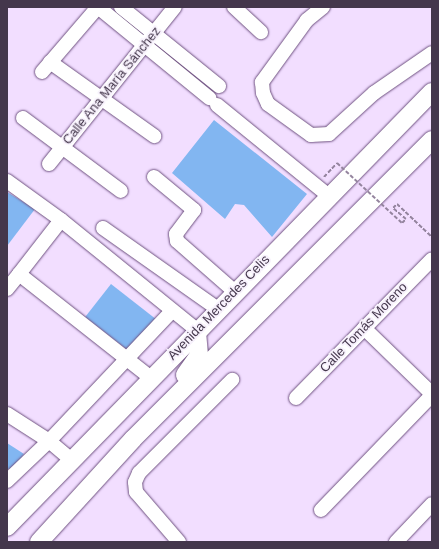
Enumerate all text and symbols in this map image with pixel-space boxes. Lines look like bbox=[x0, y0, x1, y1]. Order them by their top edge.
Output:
street label: Calle Ana María Sánchez bbox=[60, 24, 164, 148]
street label: Avenida Mercedes Celis bbox=[165, 252, 273, 364]
street label: Calle Tomás Moreno bbox=[317, 280, 411, 376]

